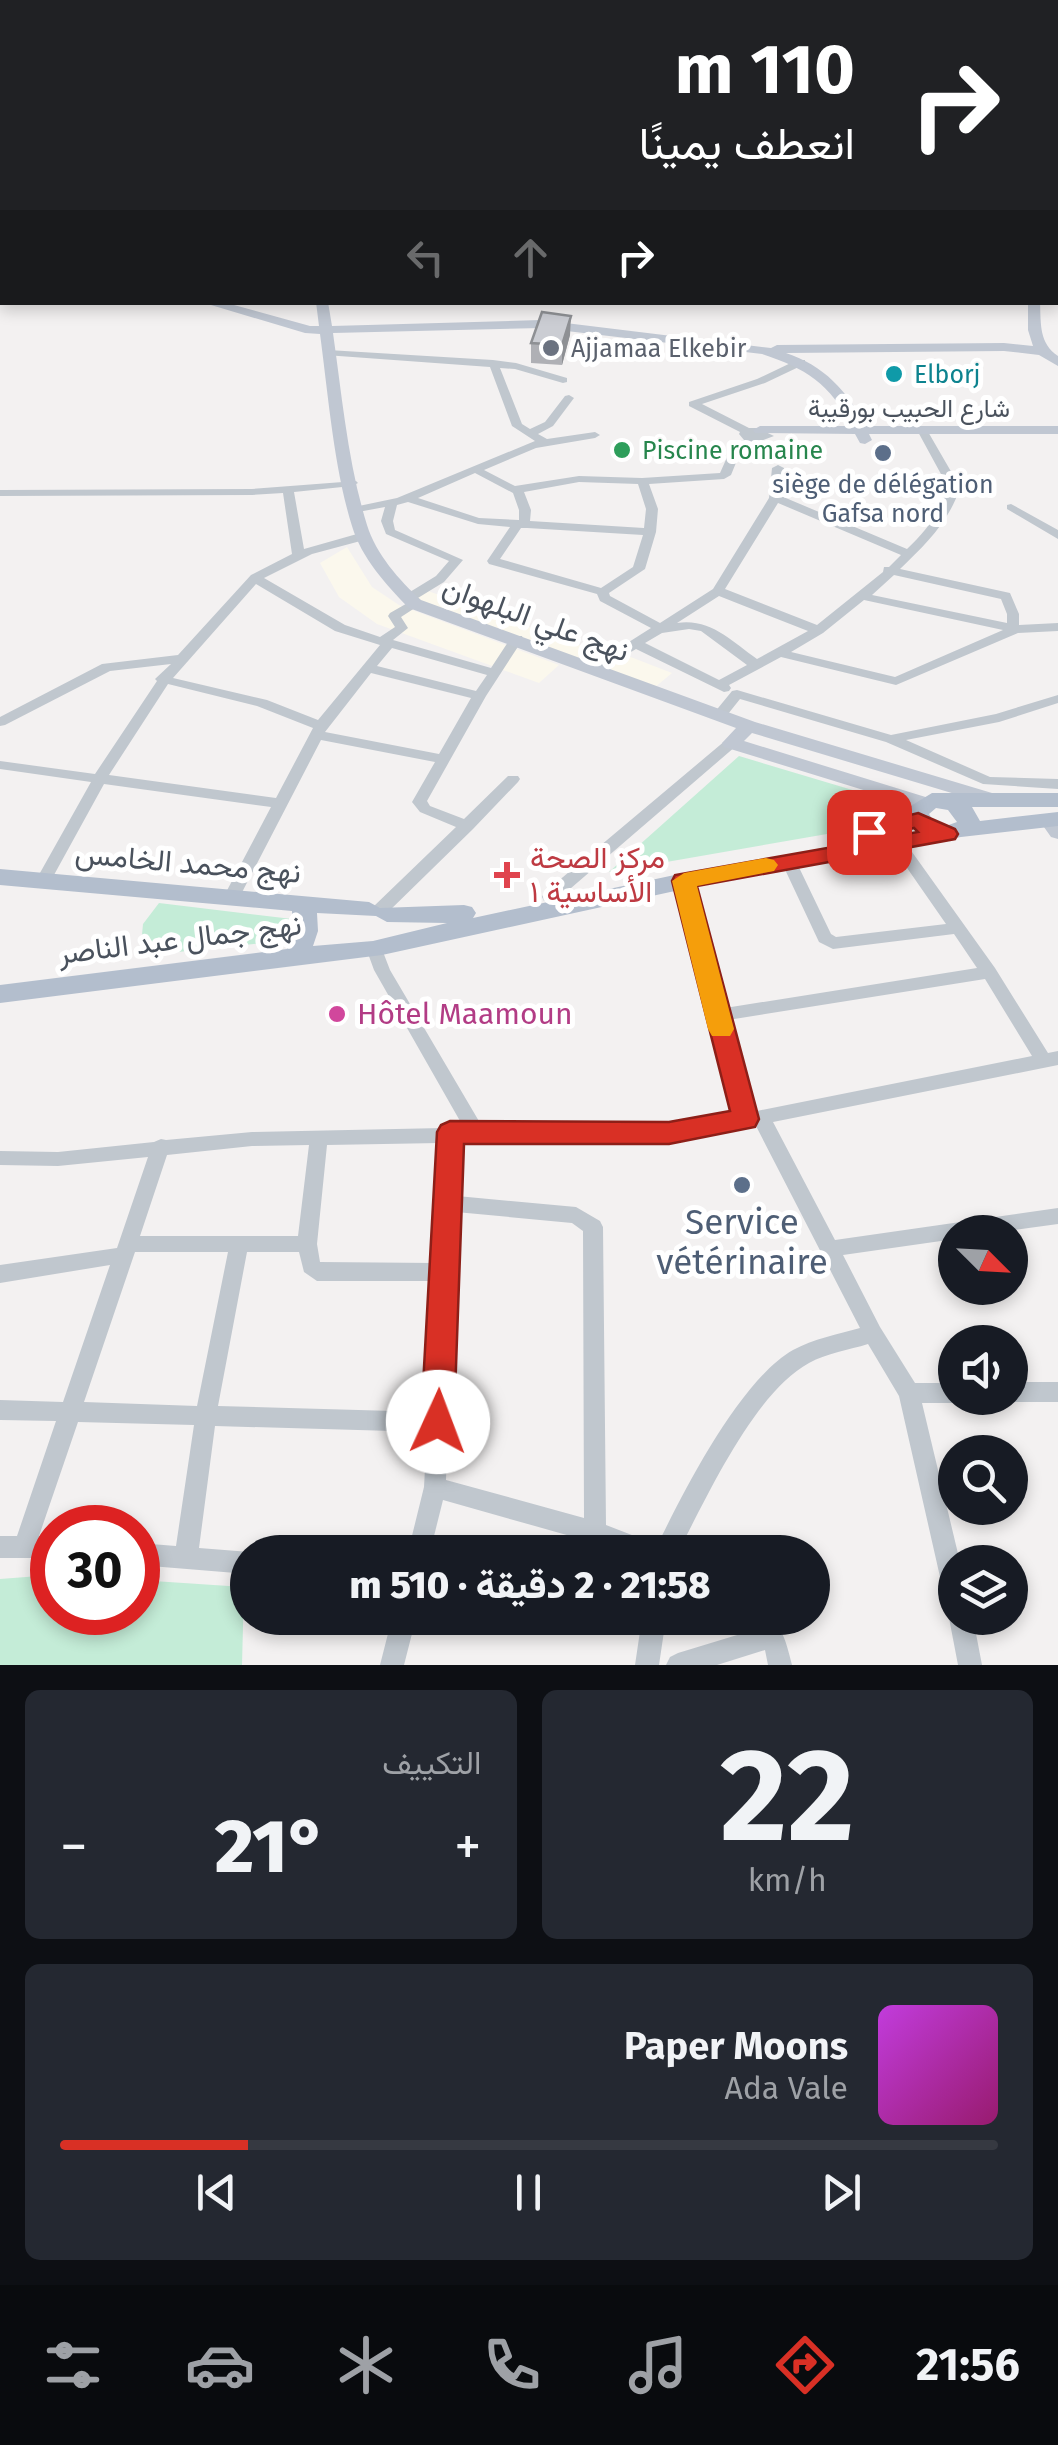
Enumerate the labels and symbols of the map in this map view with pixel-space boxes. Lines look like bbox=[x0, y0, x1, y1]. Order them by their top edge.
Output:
place label: Ajjamaa Elkebir bbox=[571, 334, 747, 364]
marker: Ajjamaa Elkebir bbox=[540, 337, 562, 359]
place label: Elborj bbox=[914, 360, 980, 390]
marker: Elborj bbox=[883, 363, 905, 385]
street label: شارع الحبيب بورقيبة bbox=[808, 394, 1010, 425]
place label: Piscine romaine bbox=[642, 436, 823, 466]
marker: Piscine romaine bbox=[611, 439, 633, 461]
marker: siège de délégation Gafsa nord bbox=[872, 442, 894, 464]
place label: siège de délégation Gafsa nord bbox=[772, 470, 994, 529]
street label: نهج علي البلهوان bbox=[436, 569, 634, 675]
pin bbox=[827, 790, 912, 875]
street label: نهج محمد الخامس bbox=[73, 835, 302, 893]
place label: مركز الصحة الأساسية ١ bbox=[530, 840, 665, 910]
marker: مركز الصحة الأساسية ١ bbox=[494, 862, 520, 888]
street label: نهج جمال عبد الناصر bbox=[55, 906, 304, 974]
place label: Hôtel Maamoun bbox=[357, 996, 573, 1032]
marker: Hôtel Maamoun bbox=[326, 1003, 348, 1025]
marker: Service vétérinaire bbox=[731, 1174, 753, 1196]
place label: Service vétérinaire bbox=[656, 1201, 828, 1283]
north arrow bbox=[938, 1215, 1028, 1305]
position arrow bbox=[386, 1370, 490, 1474]
speed limit sign: 30 bbox=[30, 1505, 160, 1635]

